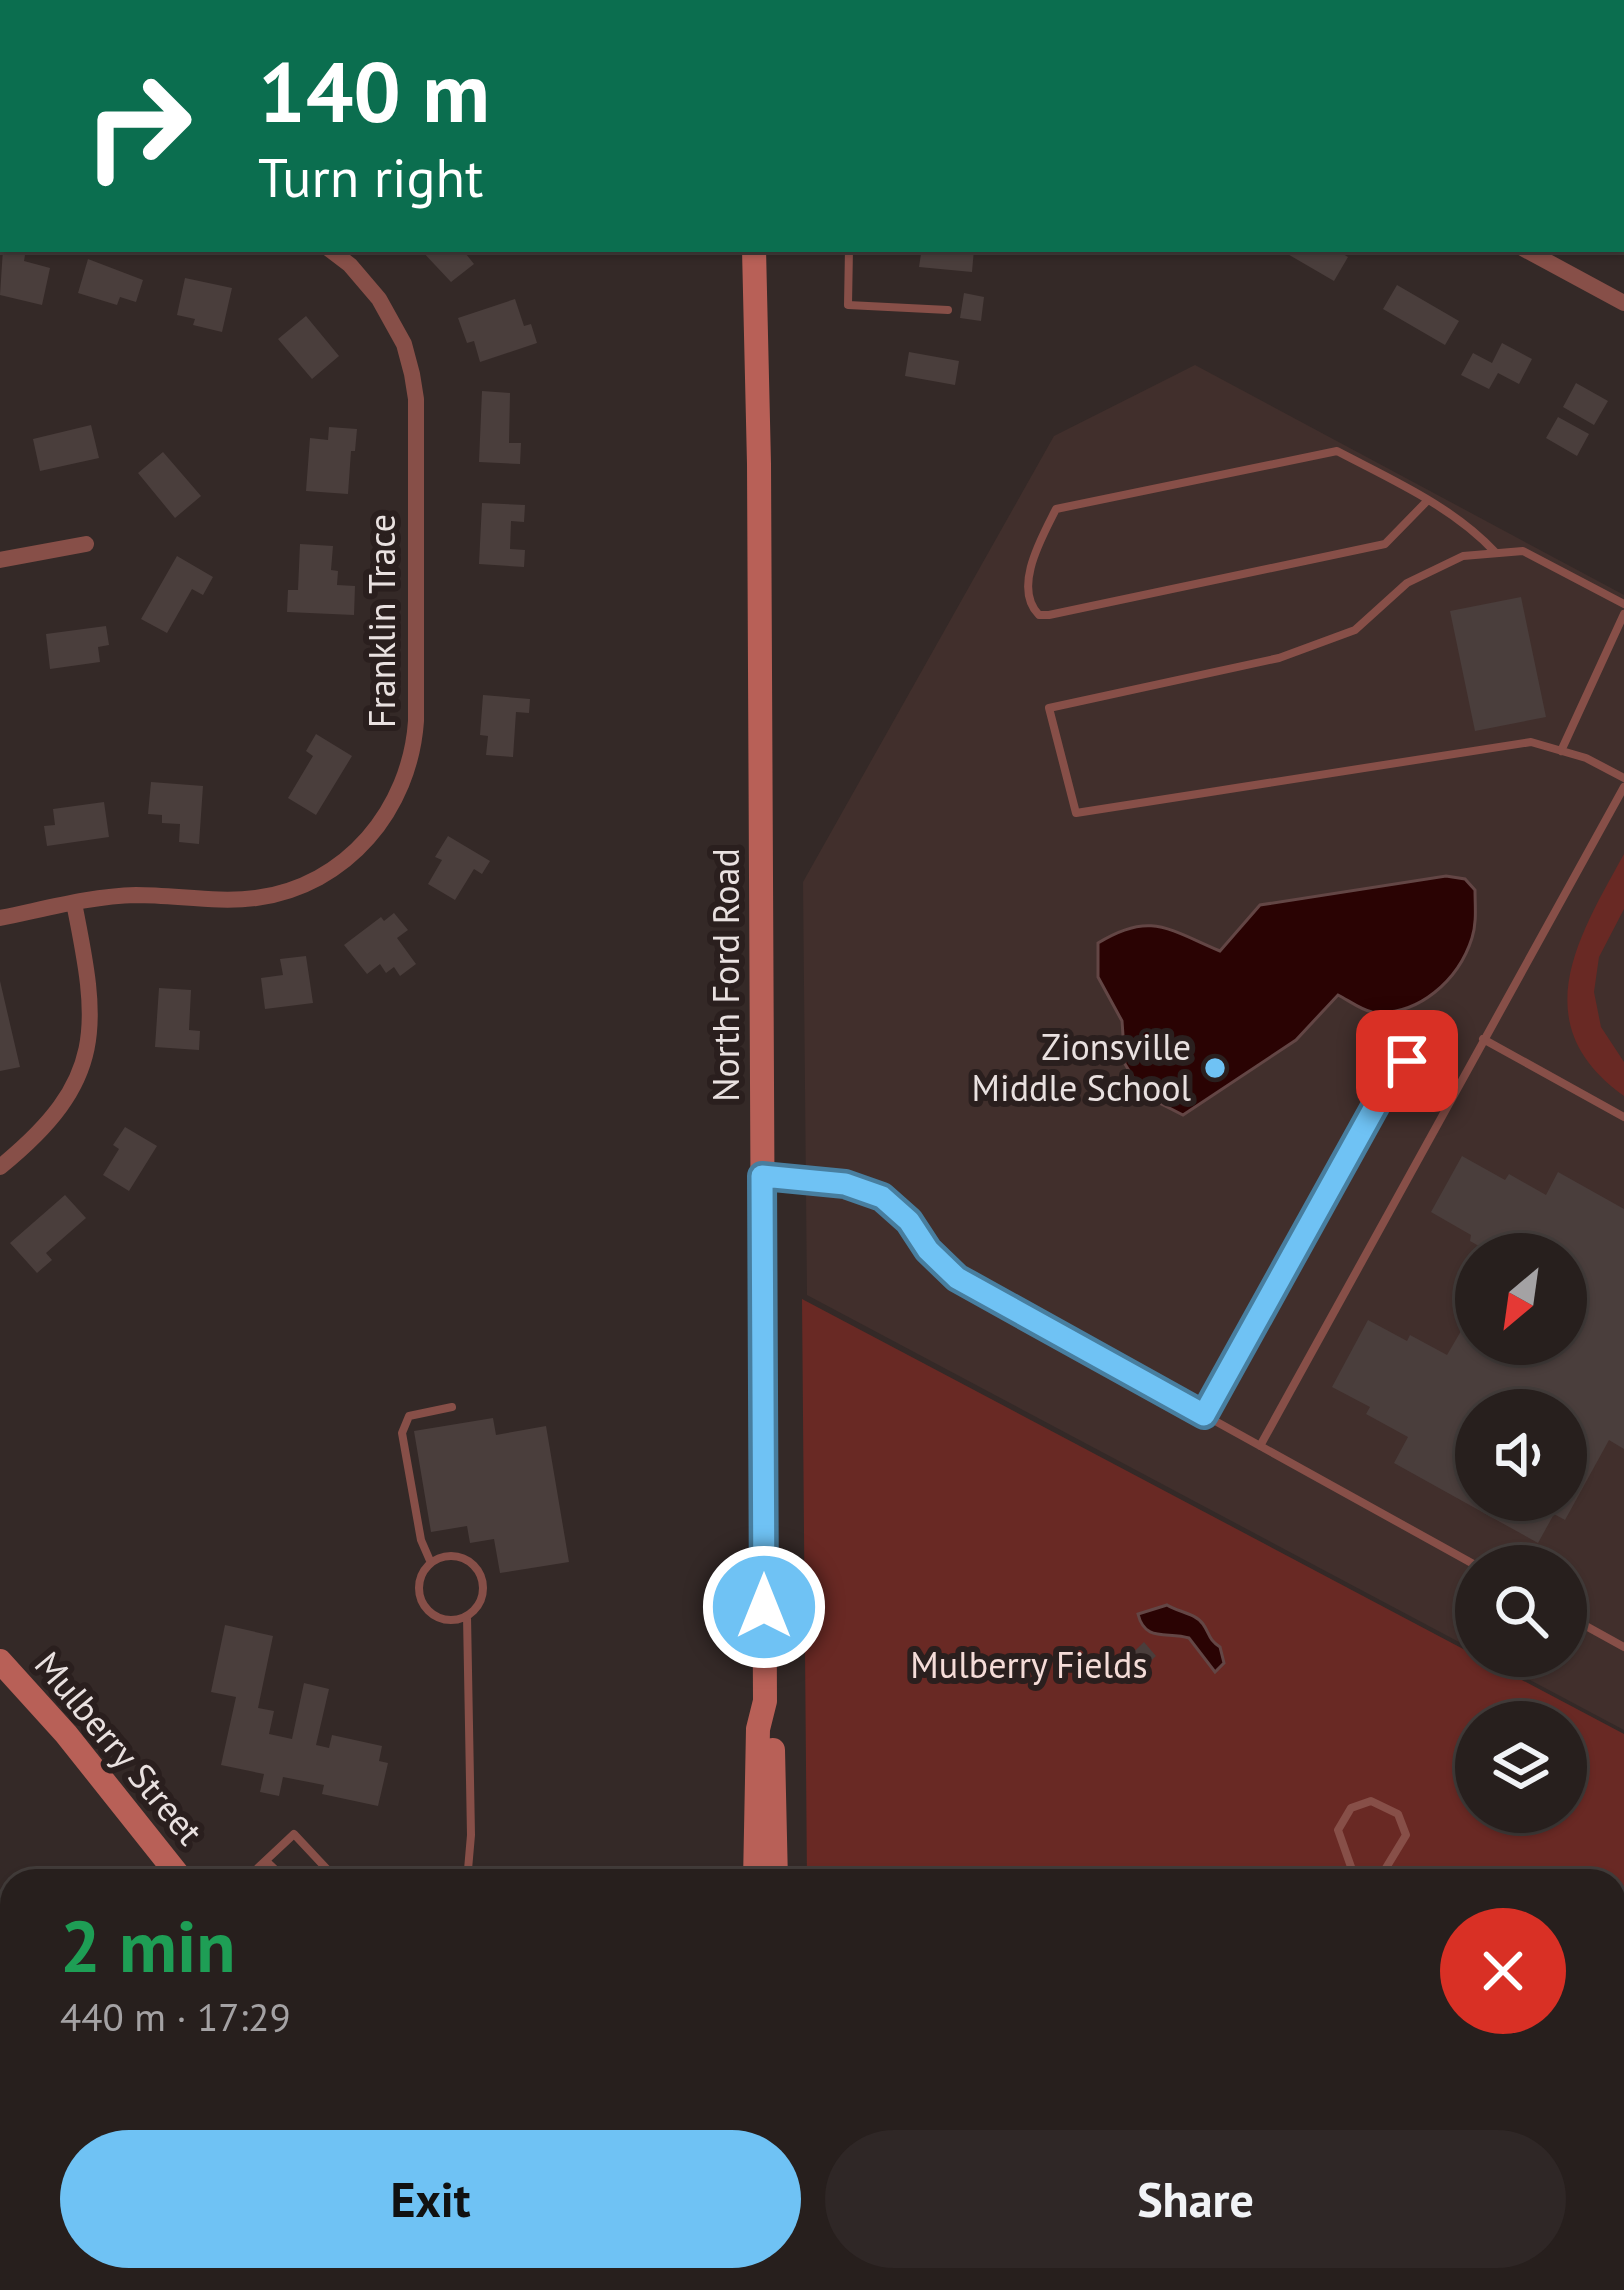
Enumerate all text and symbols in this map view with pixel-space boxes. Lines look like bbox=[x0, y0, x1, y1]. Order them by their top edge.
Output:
text: 140 m bbox=[258, 36, 490, 145]
icon: right bbox=[60, 48, 216, 204]
text: Turn right bbox=[258, 142, 483, 212]
street label: Franklin Trace bbox=[358, 514, 405, 728]
street label: North Ford Road bbox=[702, 848, 749, 1102]
pin bbox=[1356, 1010, 1458, 1112]
place label: Zionsville Middle School bbox=[972, 1023, 1191, 1111]
icon: arrive bbox=[1374, 1028, 1440, 1094]
marker: Zionsville Middle School bbox=[1202, 1055, 1228, 1081]
north arrow bbox=[1455, 1233, 1587, 1365]
map controls bbox=[1455, 1233, 1587, 1833]
button: sound bbox=[1455, 1389, 1587, 1521]
position arrow bbox=[701, 1544, 827, 1670]
button: search bbox=[1455, 1545, 1587, 1677]
park label: Mulberry Fields bbox=[910, 1641, 1148, 1688]
street label: Mulberry Street bbox=[25, 1642, 214, 1854]
button: layers bbox=[1455, 1701, 1587, 1833]
text: 2 min bbox=[60, 1899, 236, 1992]
button: close bbox=[1440, 1908, 1566, 2034]
text: 440 m · 17:29 bbox=[60, 1991, 291, 2042]
button: Exit bbox=[60, 2130, 801, 2268]
button: Share bbox=[825, 2130, 1566, 2268]

